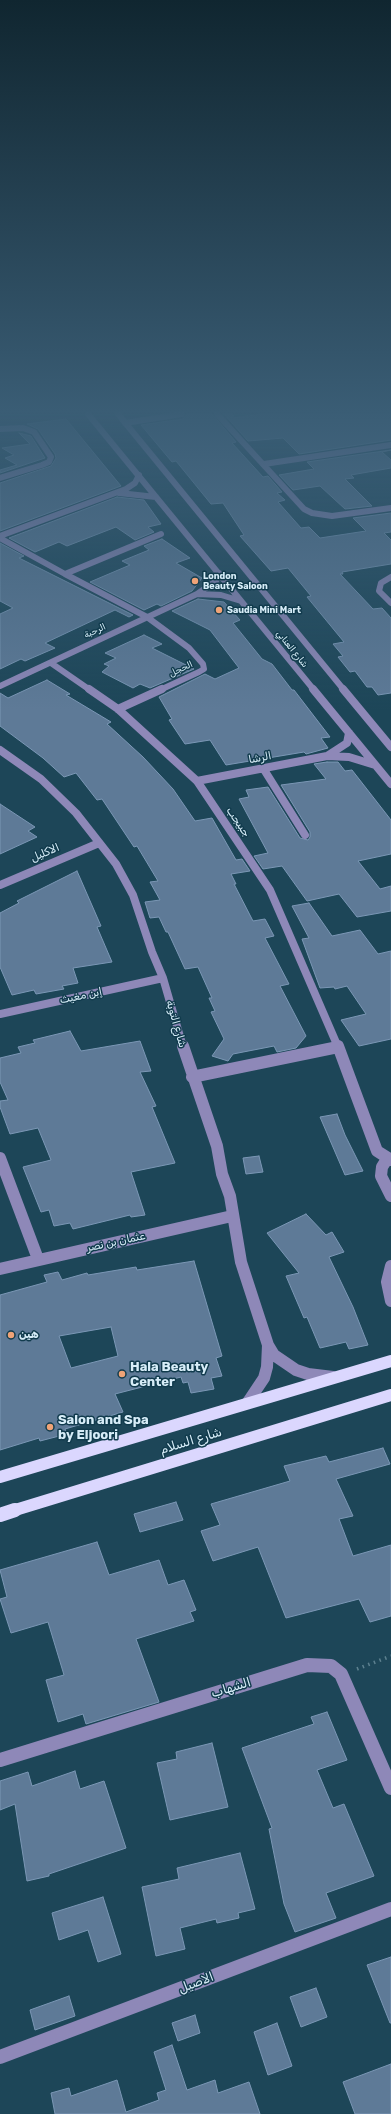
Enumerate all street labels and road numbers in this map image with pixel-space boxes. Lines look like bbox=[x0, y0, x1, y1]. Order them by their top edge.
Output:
street label: الرحبة bbox=[82, 621, 108, 641]
street label: شارع العنابي bbox=[274, 628, 310, 670]
street label: الحجل bbox=[167, 659, 195, 679]
street label: الرشا bbox=[247, 749, 273, 767]
street label: جبيجب bbox=[223, 804, 253, 840]
street label: الاكليل bbox=[29, 841, 61, 865]
street label: إبن مغيث bbox=[59, 985, 103, 1007]
street label: شارع التوبة bbox=[163, 999, 189, 1049]
street label: عثمان بن نصر bbox=[85, 1229, 147, 1255]
street label: شارع السلام bbox=[158, 1424, 224, 1458]
street label: الشهاب bbox=[209, 1675, 253, 1701]
street label: الاصيل bbox=[176, 1969, 216, 1997]

